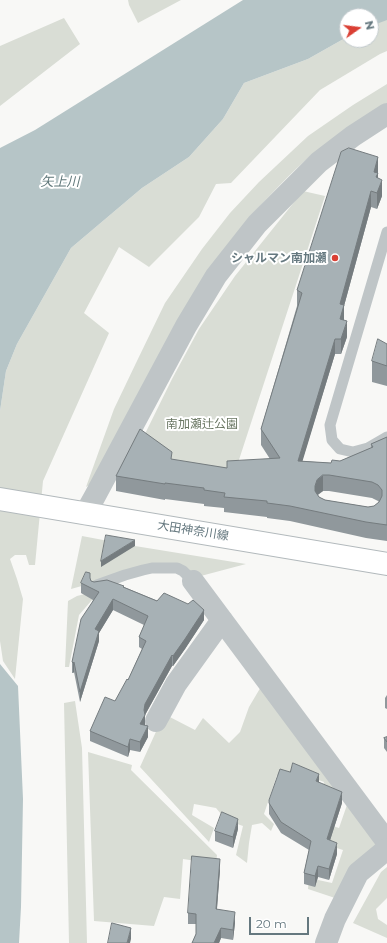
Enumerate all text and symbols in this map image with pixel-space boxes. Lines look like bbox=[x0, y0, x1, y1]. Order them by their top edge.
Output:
north arrow bbox=[339, 8, 379, 48]
text: N bbox=[362, 19, 378, 31]
water label: 矢上川 bbox=[41, 174, 79, 190]
place label: シャルマン南加瀬 bbox=[231, 251, 327, 265]
marker: シャルマン南加瀬 bbox=[330, 253, 340, 263]
park label: 南加瀬辻公園 bbox=[166, 417, 238, 431]
street label: 大田神奈川線 bbox=[156, 518, 230, 544]
scale bar bbox=[251, 909, 311, 935]
text: 20 m bbox=[256, 916, 287, 931]

